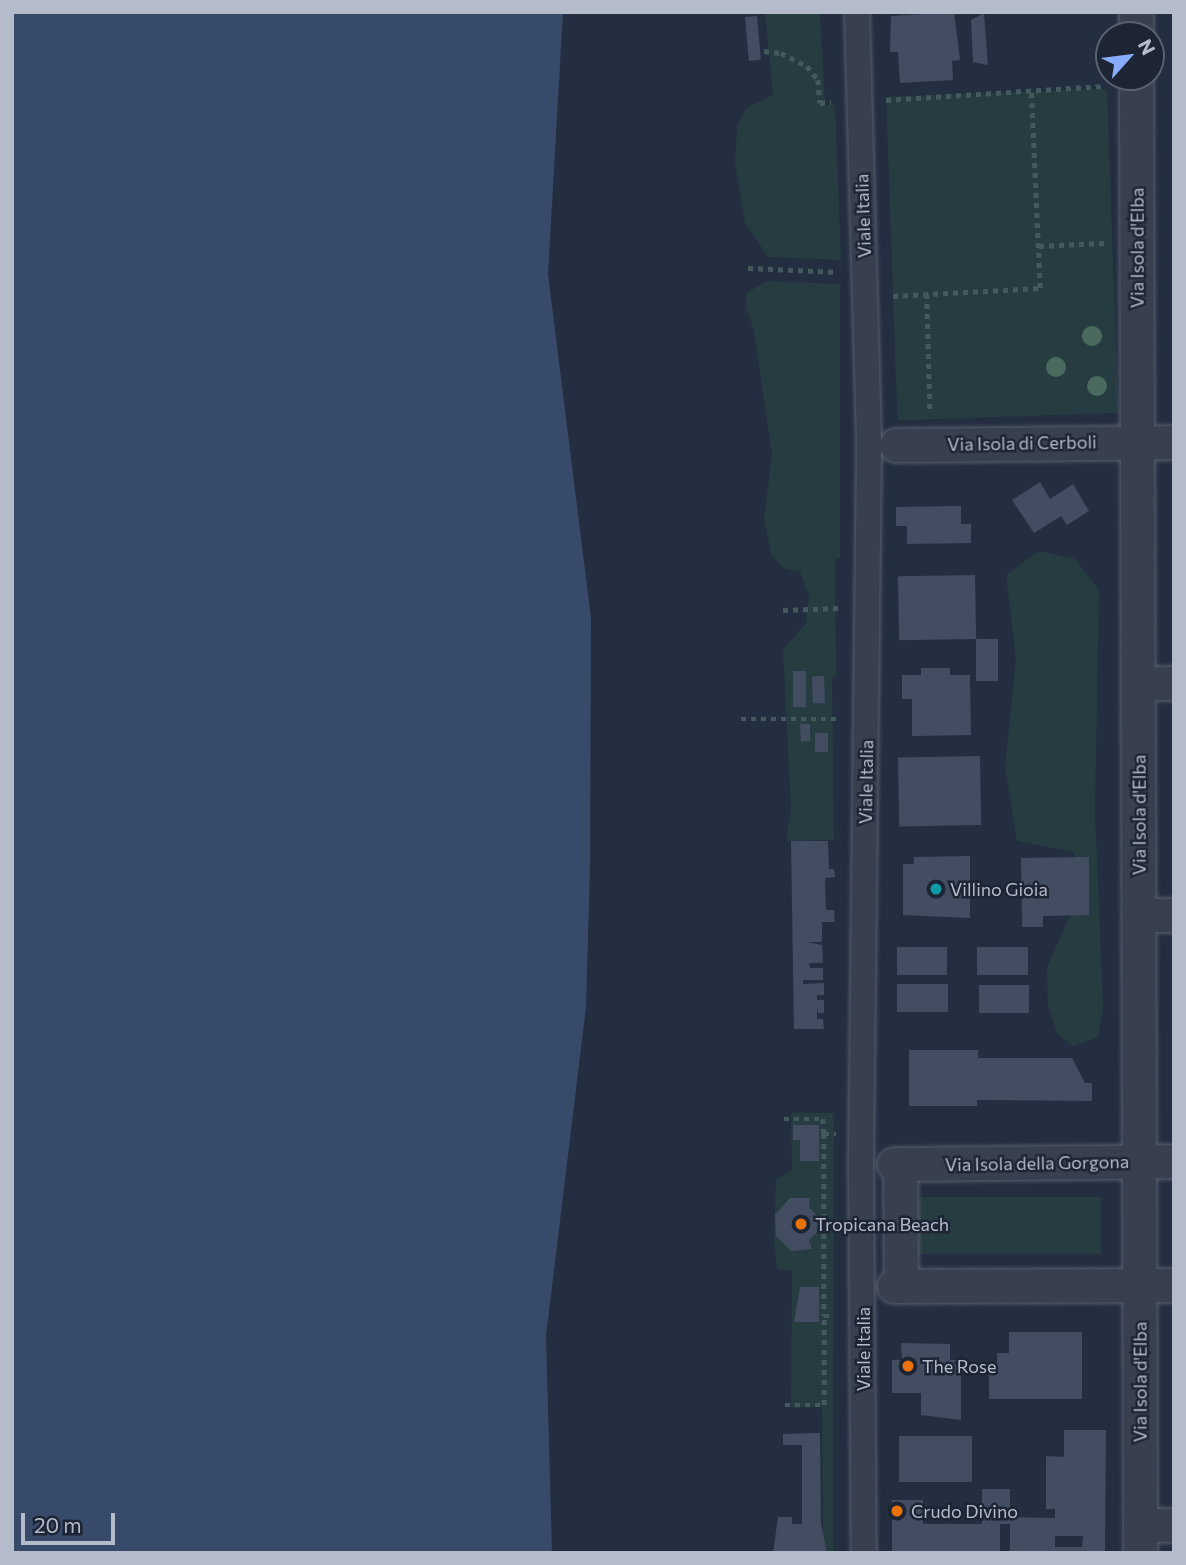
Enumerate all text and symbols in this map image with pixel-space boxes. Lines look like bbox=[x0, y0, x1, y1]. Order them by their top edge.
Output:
north arrow bbox=[1095, 21, 1165, 91]
text: N bbox=[1134, 35, 1161, 59]
street label: Viale Italia bbox=[851, 173, 875, 259]
street label: Via Isola d'Elba bbox=[1126, 188, 1148, 308]
street label: Via Isola di Cerboli bbox=[947, 431, 1097, 455]
street label: Viale Italia bbox=[854, 740, 878, 824]
street label: Via Isola d'Elba bbox=[1128, 755, 1150, 875]
place label: Villino Gioia bbox=[950, 878, 1048, 900]
marker: Villino Gioia bbox=[928, 881, 944, 897]
street label: Via Isola della Gorgona bbox=[945, 1151, 1129, 1175]
place label: Tropicana Beach bbox=[815, 1213, 949, 1235]
marker: Tropicana Beach bbox=[793, 1216, 809, 1232]
street label: Viale Italia bbox=[852, 1307, 874, 1391]
street label: Via Isola d'Elba bbox=[1129, 1322, 1151, 1442]
place label: The Rose bbox=[922, 1355, 997, 1377]
marker: The Rose bbox=[900, 1358, 916, 1374]
scale bar bbox=[24, 1498, 119, 1542]
place label: Crudo Divino bbox=[911, 1500, 1018, 1522]
marker: Crudo Divino bbox=[889, 1503, 905, 1519]
text: 20 m bbox=[34, 1512, 82, 1537]

